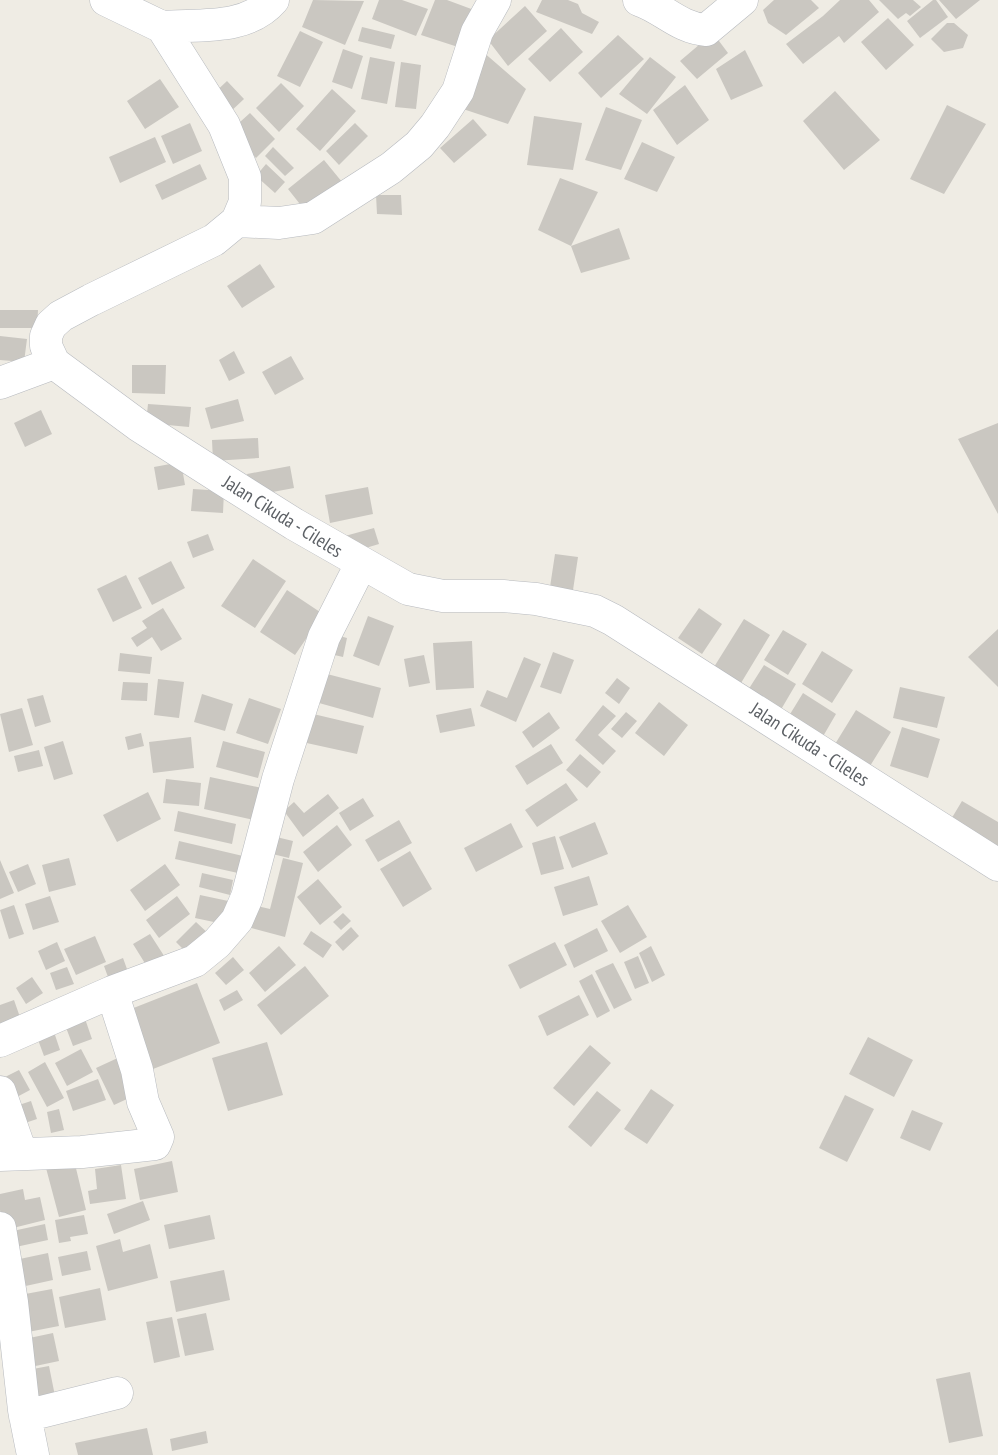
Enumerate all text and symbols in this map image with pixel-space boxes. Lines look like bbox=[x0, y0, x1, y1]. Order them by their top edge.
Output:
street label: Jalan Cikuda - Cileles bbox=[218, 469, 347, 562]
street label: Jalan Cikuda - Cileles bbox=[745, 696, 874, 791]

